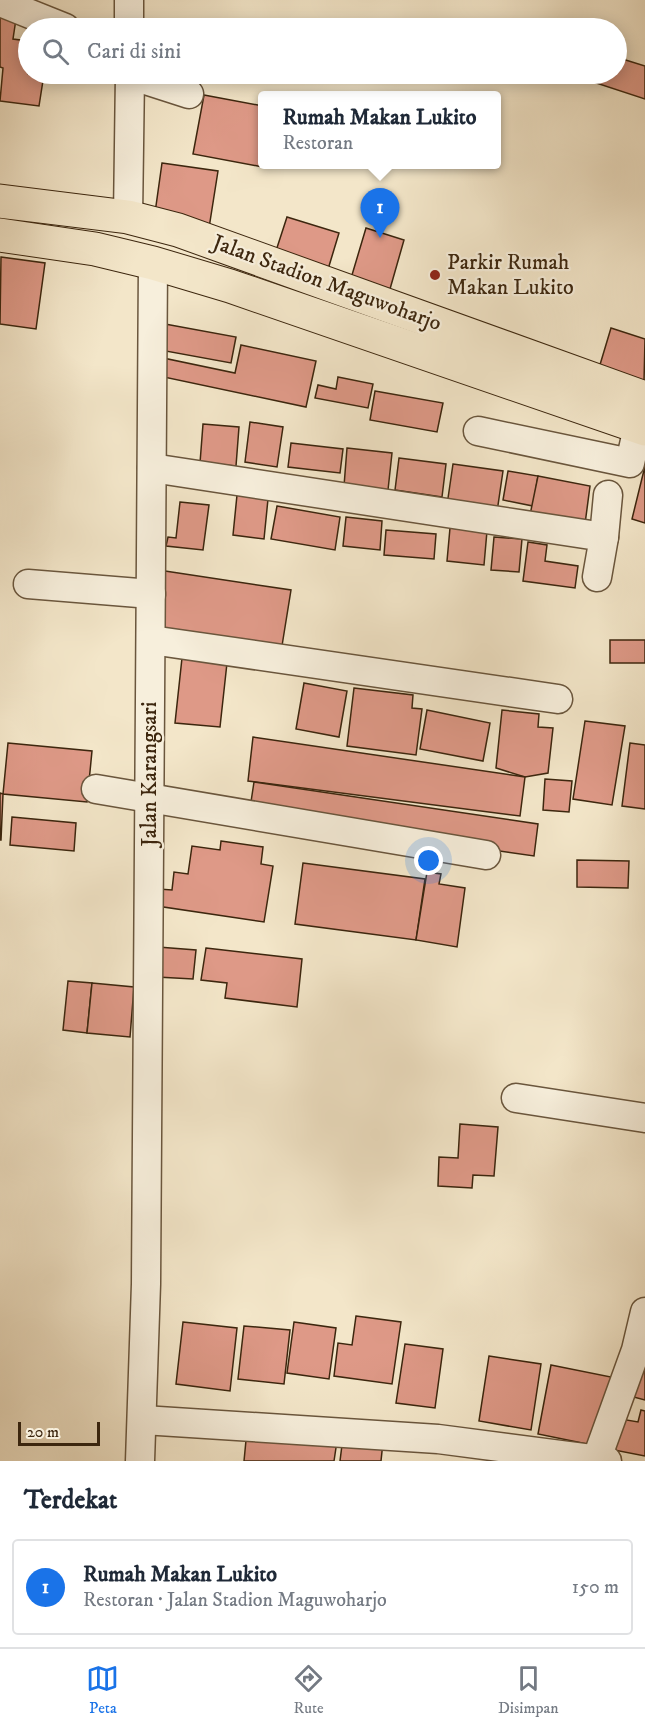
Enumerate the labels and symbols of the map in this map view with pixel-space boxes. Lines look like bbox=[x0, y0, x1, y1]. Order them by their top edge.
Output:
pin: 1 bbox=[360, 188, 400, 238]
street label: Jalan Stadion Maguwoharjo bbox=[207, 228, 445, 337]
place label: Parkir Rumah Makan Lukito bbox=[447, 249, 574, 301]
marker: Parkir Rumah Makan Lukito bbox=[428, 268, 442, 282]
street label: Jalan Karangsari bbox=[136, 702, 163, 848]
your location bbox=[414, 846, 443, 875]
scale bar bbox=[18, 1419, 100, 1446]

